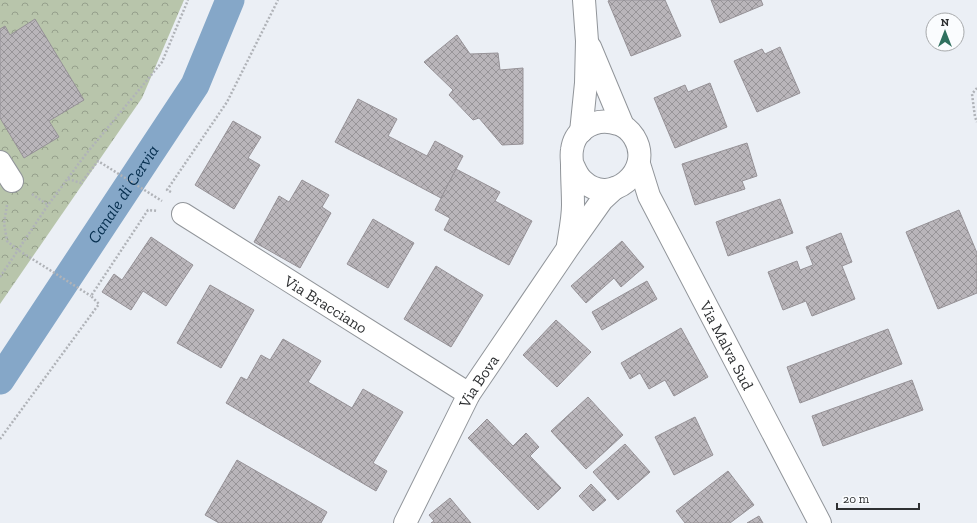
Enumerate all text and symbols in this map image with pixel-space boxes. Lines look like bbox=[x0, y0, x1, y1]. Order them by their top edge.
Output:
north arrow bbox=[925, 12, 965, 52]
text: N bbox=[941, 16, 950, 29]
water label: Canale di Cervia bbox=[83, 141, 163, 247]
street label: Via Bracciano bbox=[280, 271, 371, 338]
street label: Via Malva Sud bbox=[695, 297, 758, 393]
street label: Via Bova bbox=[454, 351, 503, 412]
scale bar bbox=[837, 485, 919, 511]
text: 20 m bbox=[843, 492, 870, 506]

